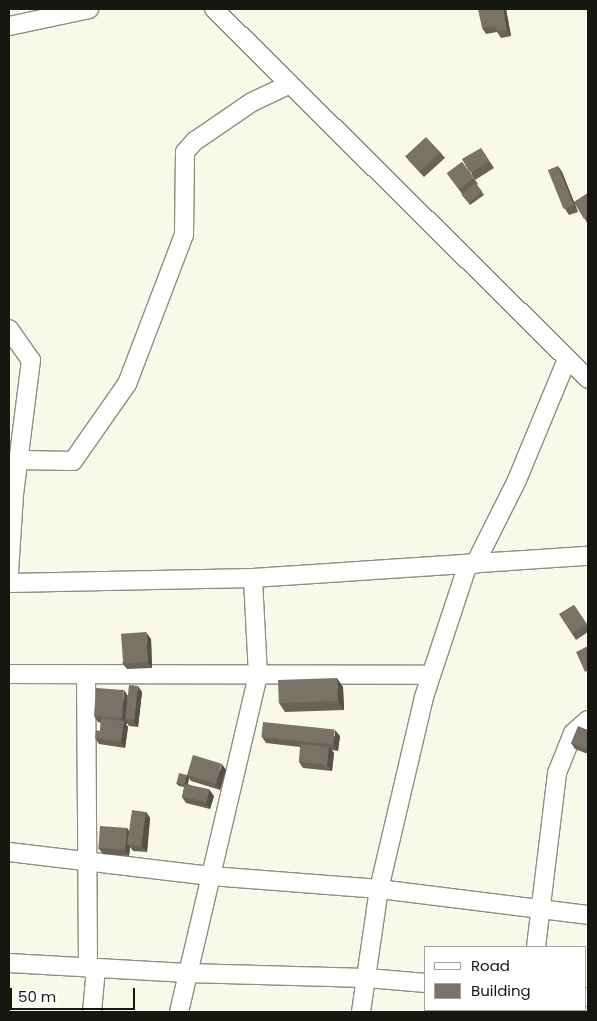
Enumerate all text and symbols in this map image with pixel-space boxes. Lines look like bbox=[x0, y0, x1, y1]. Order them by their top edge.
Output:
legend bbox=[424, 946, 587, 1011]
text: Road bbox=[471, 955, 510, 976]
scale bar bbox=[12, 978, 138, 1010]
text: Building bbox=[471, 980, 531, 1001]
text: 50 m bbox=[18, 986, 56, 1007]

